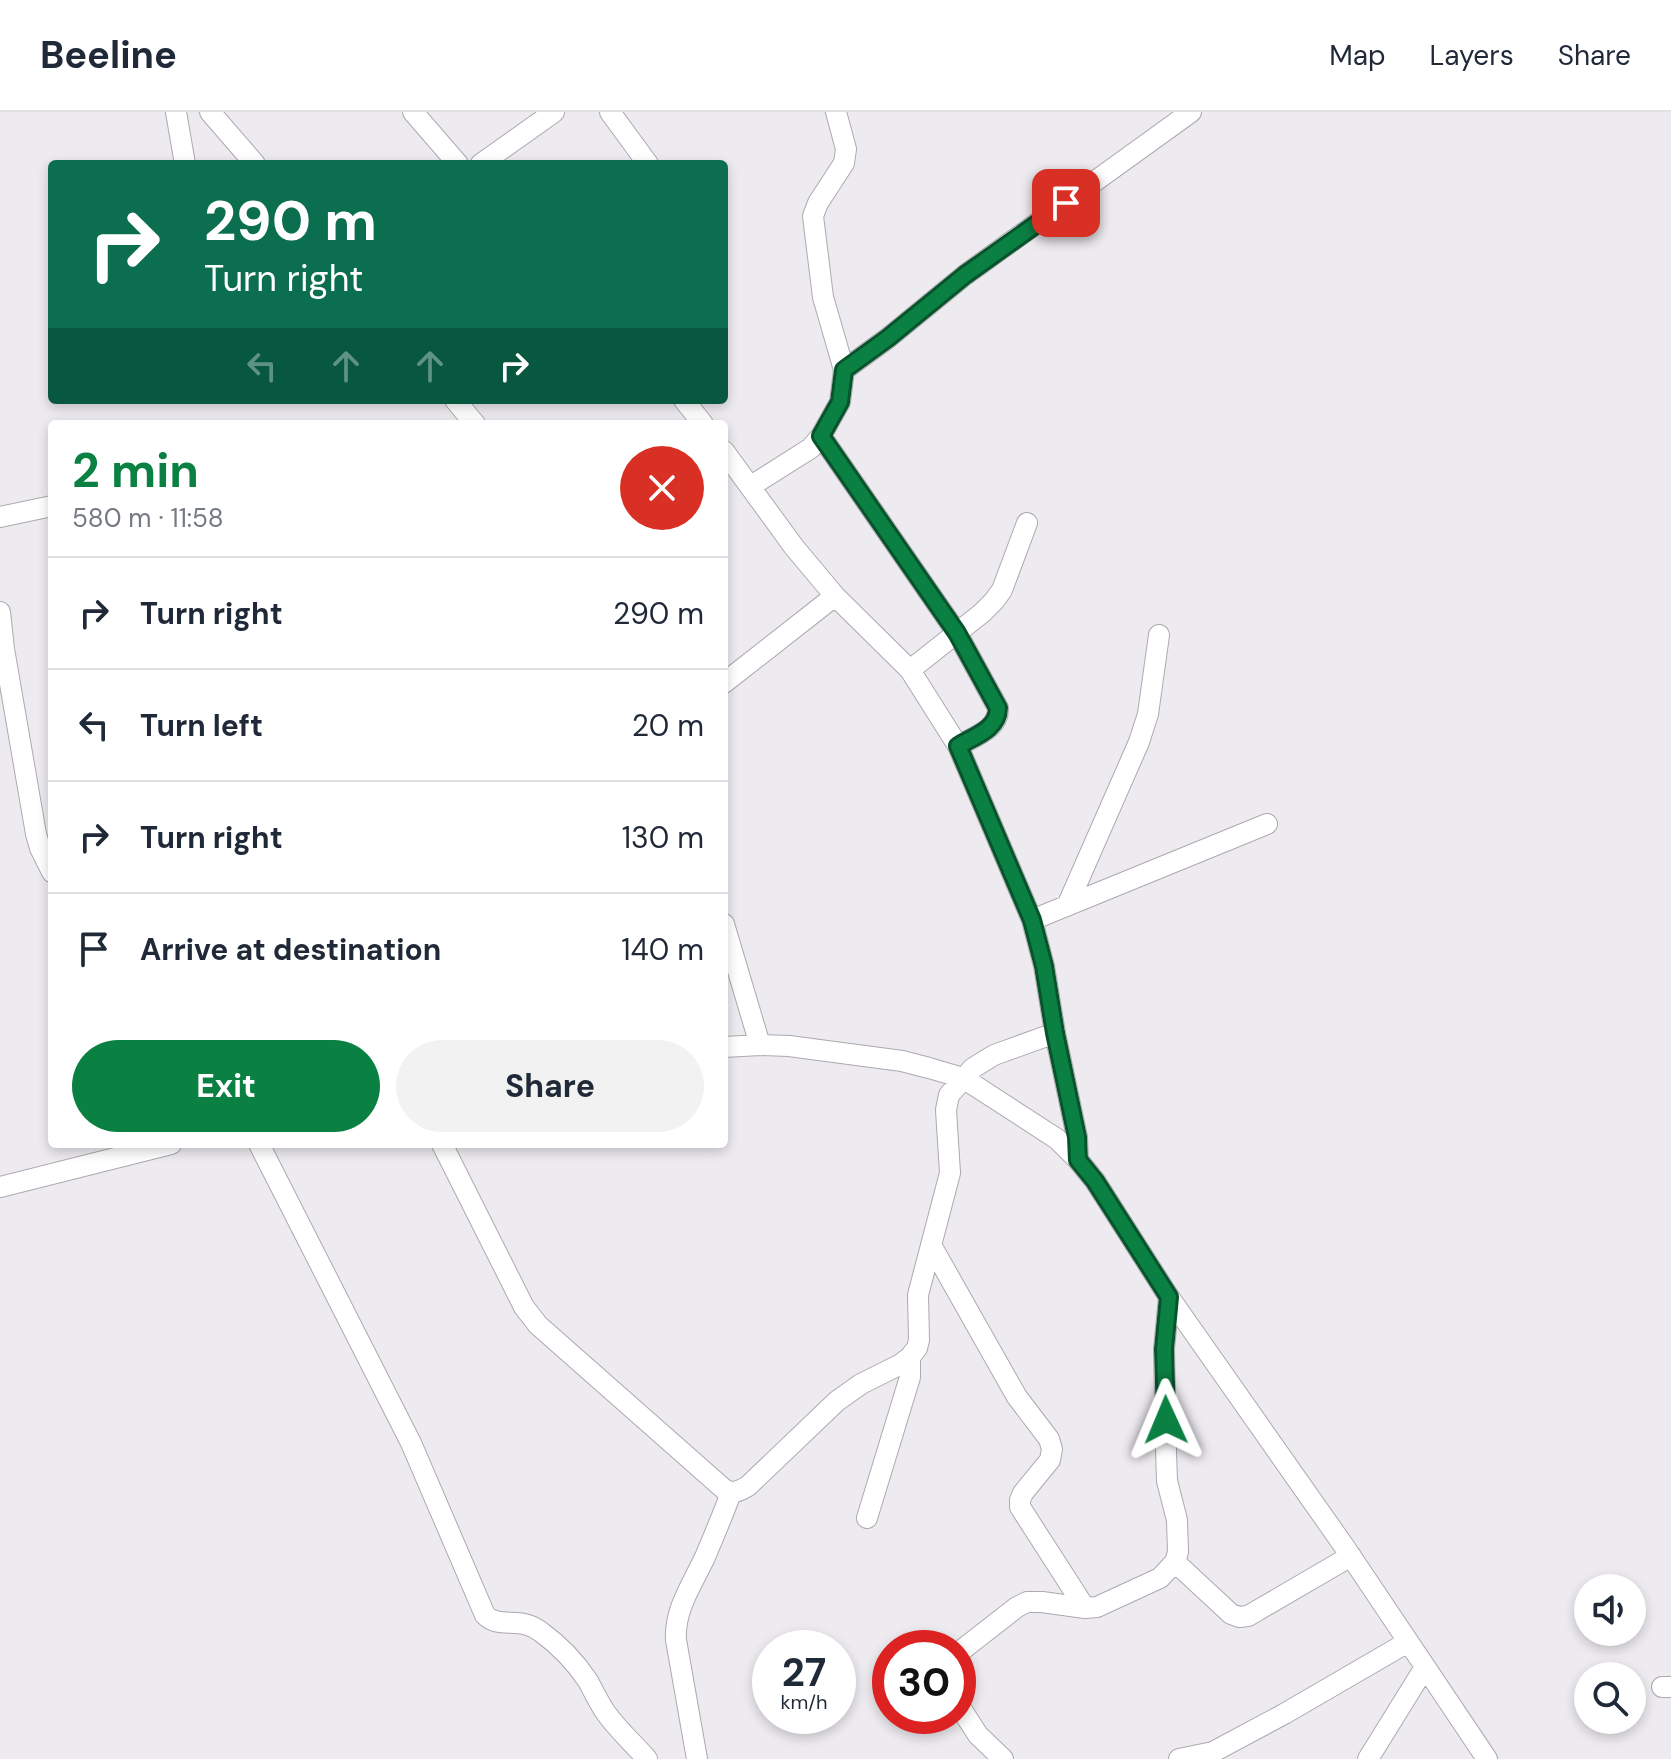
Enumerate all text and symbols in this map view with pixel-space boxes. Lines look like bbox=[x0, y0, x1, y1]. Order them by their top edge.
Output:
text: Beeline bbox=[40, 30, 177, 80]
text: Map bbox=[1329, 37, 1386, 74]
text: Layers bbox=[1430, 37, 1514, 74]
text: Share bbox=[1558, 37, 1631, 74]
pin bbox=[1032, 169, 1100, 237]
icon: arrive bbox=[1044, 181, 1088, 225]
text: 290 m bbox=[204, 184, 377, 257]
icon: right bbox=[72, 192, 176, 296]
text: Turn right bbox=[204, 255, 363, 302]
icon: left bbox=[240, 344, 284, 388]
icon: ahead bbox=[324, 344, 368, 388]
icon: ahead bbox=[408, 344, 452, 388]
icon: right bbox=[492, 344, 536, 388]
text: 2 min bbox=[72, 439, 199, 502]
button: close bbox=[620, 446, 704, 530]
text: 580 m · 11:58 bbox=[72, 501, 224, 535]
icon: right bbox=[72, 591, 116, 635]
text: Turn right bbox=[140, 594, 283, 633]
text: 290 m bbox=[613, 594, 704, 633]
icon: left bbox=[72, 703, 116, 747]
text: Turn left bbox=[140, 706, 263, 745]
text: 20 m bbox=[632, 706, 704, 745]
icon: right bbox=[72, 815, 116, 859]
text: Turn right bbox=[140, 818, 283, 857]
text: 130 m bbox=[622, 818, 704, 857]
icon: arrive bbox=[72, 927, 116, 971]
text: Arrive at destination bbox=[140, 930, 441, 969]
text: 140 m bbox=[621, 930, 704, 969]
button: Exit bbox=[72, 1040, 380, 1132]
button: Share bbox=[396, 1040, 704, 1132]
position arrow bbox=[1124, 1378, 1208, 1462]
map controls bbox=[1574, 1574, 1646, 1734]
button: sound bbox=[1574, 1574, 1646, 1646]
speed limit sign: 30 bbox=[872, 1630, 976, 1734]
text: 27 bbox=[782, 1646, 826, 1698]
button: search bbox=[1574, 1662, 1646, 1734]
text: km/h bbox=[780, 1689, 828, 1715]

